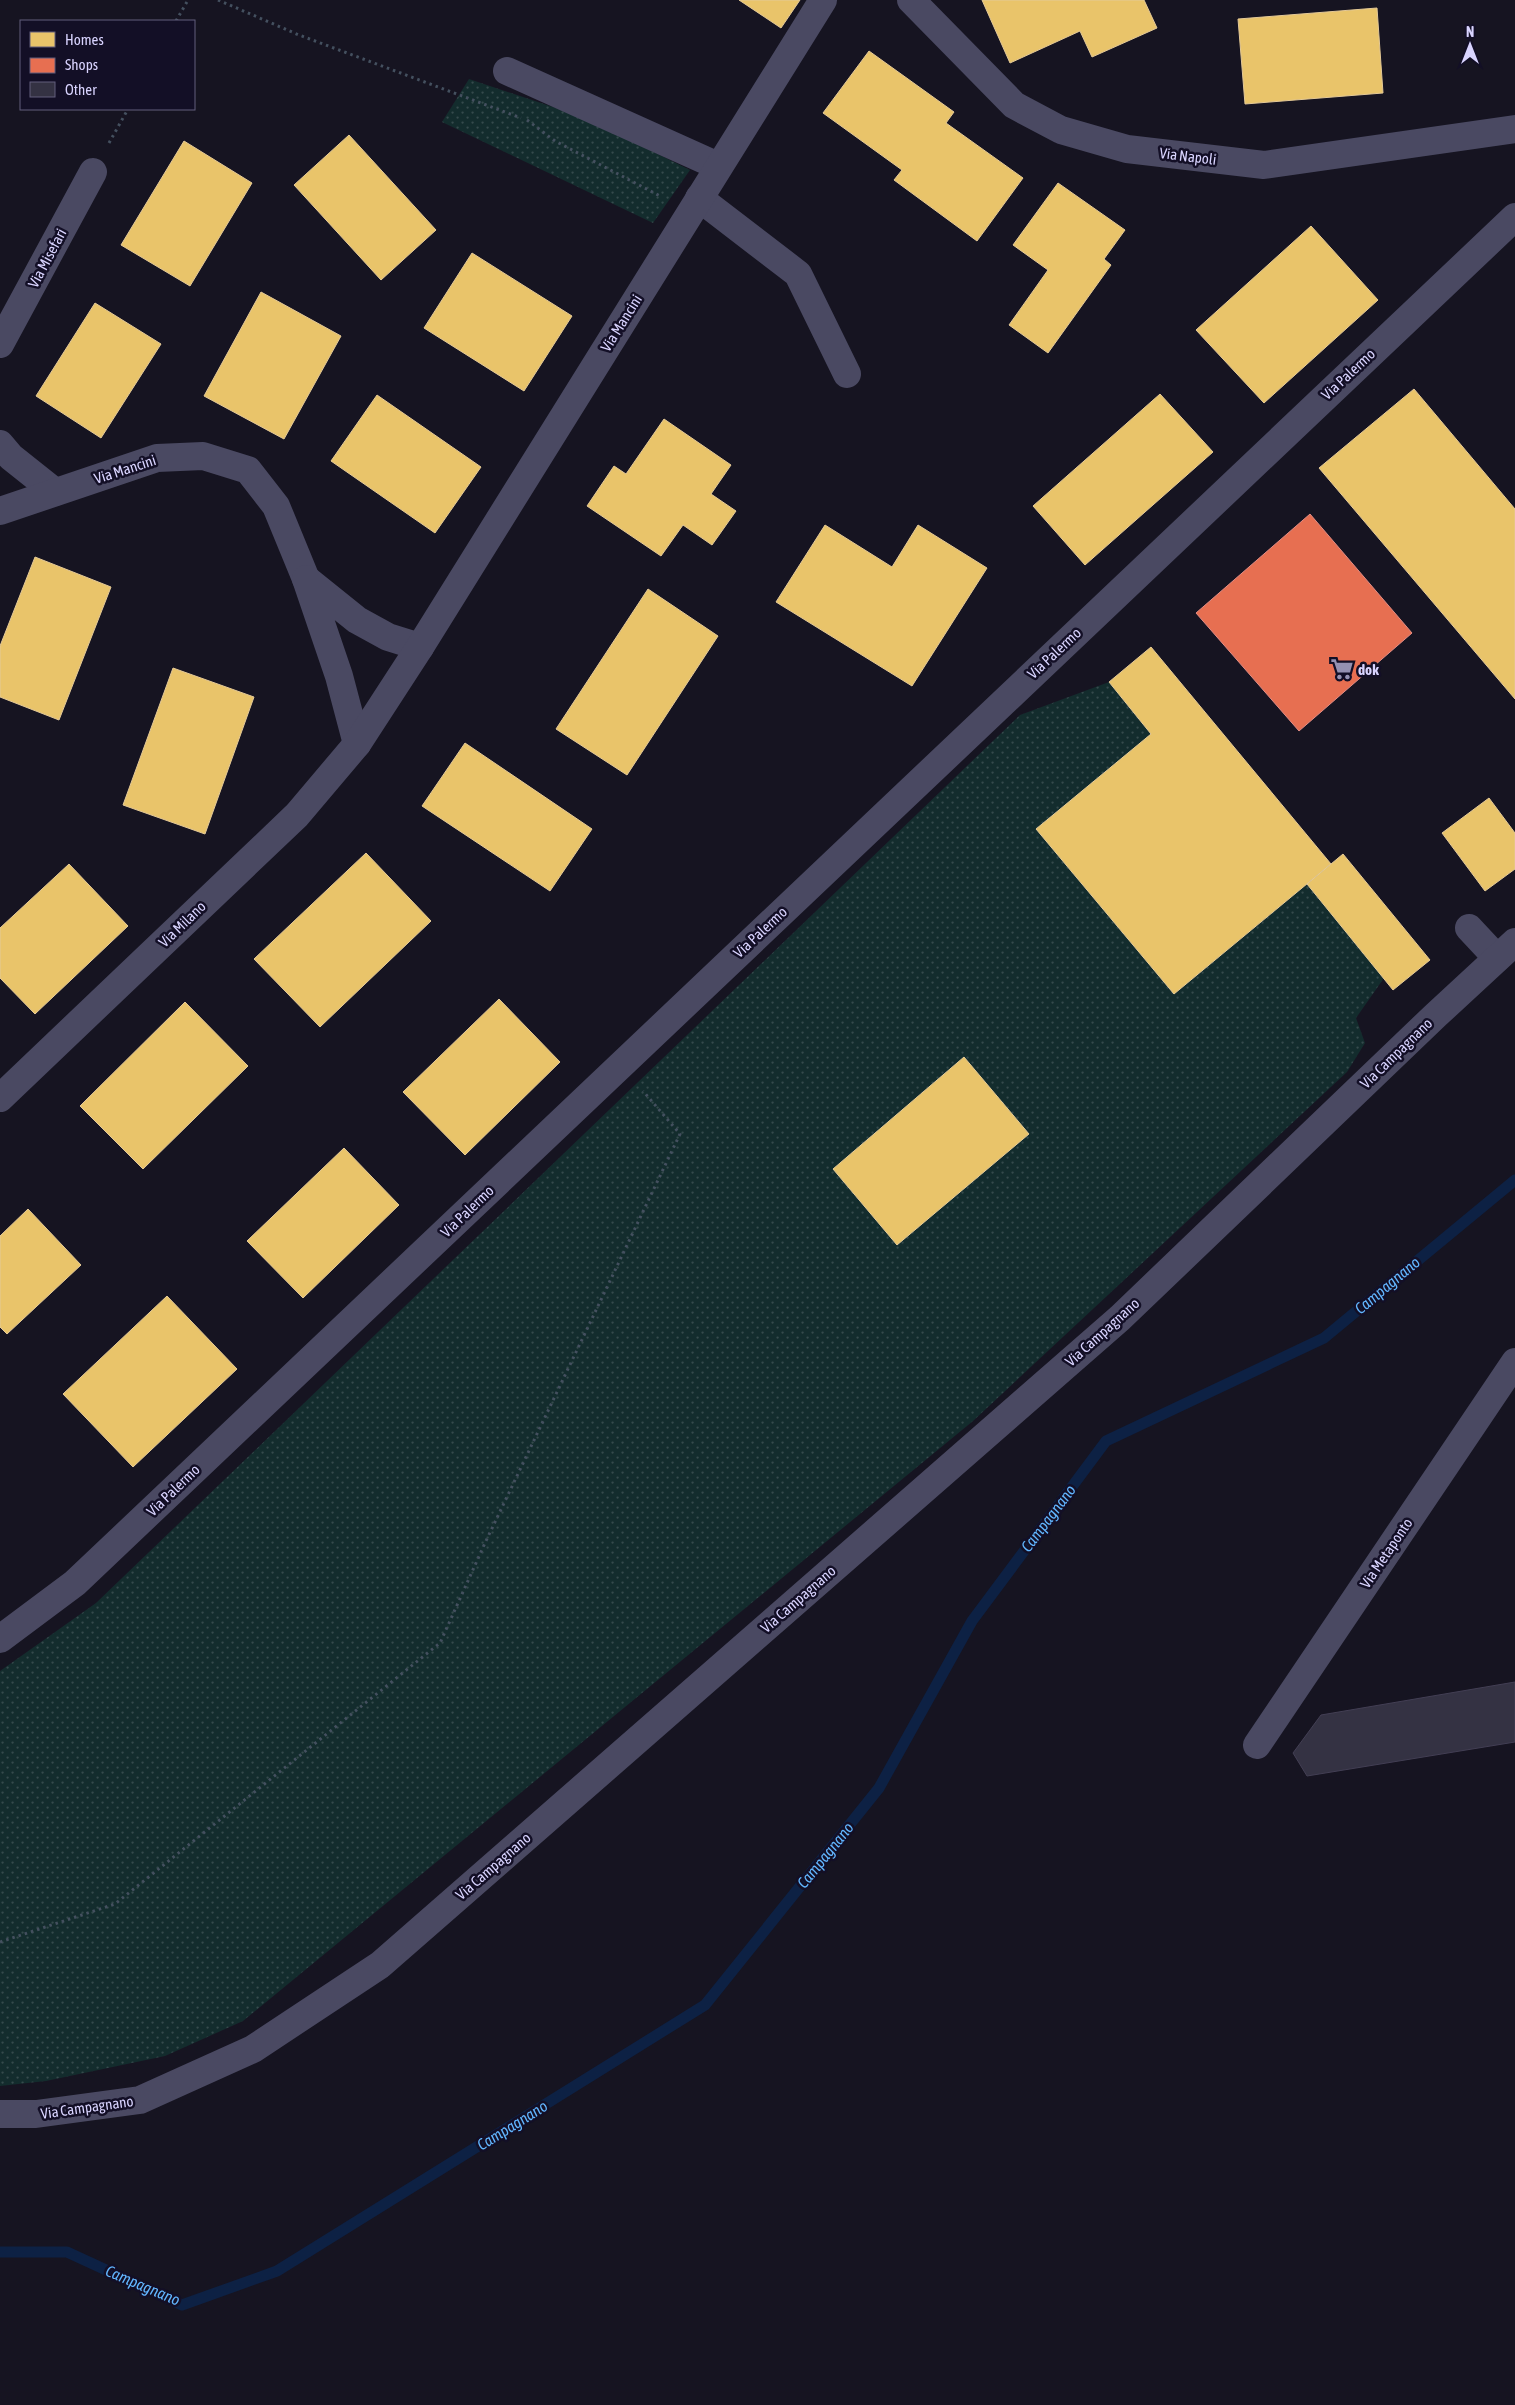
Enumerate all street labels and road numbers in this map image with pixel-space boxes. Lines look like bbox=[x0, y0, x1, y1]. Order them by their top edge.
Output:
street label: Via Napoli bbox=[1159, 144, 1217, 168]
street label: Via Misefari bbox=[24, 226, 70, 290]
street label: Via Mancini bbox=[597, 291, 645, 355]
street label: Via Palermo bbox=[1318, 345, 1378, 403]
street label: Via Mancini bbox=[92, 451, 158, 487]
street label: Via Palermo bbox=[1024, 624, 1084, 682]
street label: Via Milano bbox=[155, 898, 209, 950]
street label: Via Palermo bbox=[730, 903, 790, 961]
street label: Via Campagnano bbox=[1356, 1014, 1436, 1092]
street label: Via Palermo bbox=[437, 1182, 497, 1240]
street label: Via Campagnano bbox=[1062, 1294, 1142, 1370]
street label: Via Palermo bbox=[143, 1461, 203, 1519]
street label: Via Metaponto bbox=[1356, 1515, 1416, 1591]
street label: Via Campagnano bbox=[757, 1562, 839, 1636]
street label: Via Campagnano bbox=[452, 1829, 534, 1903]
street label: Via Campagnano bbox=[40, 2092, 134, 2122]

